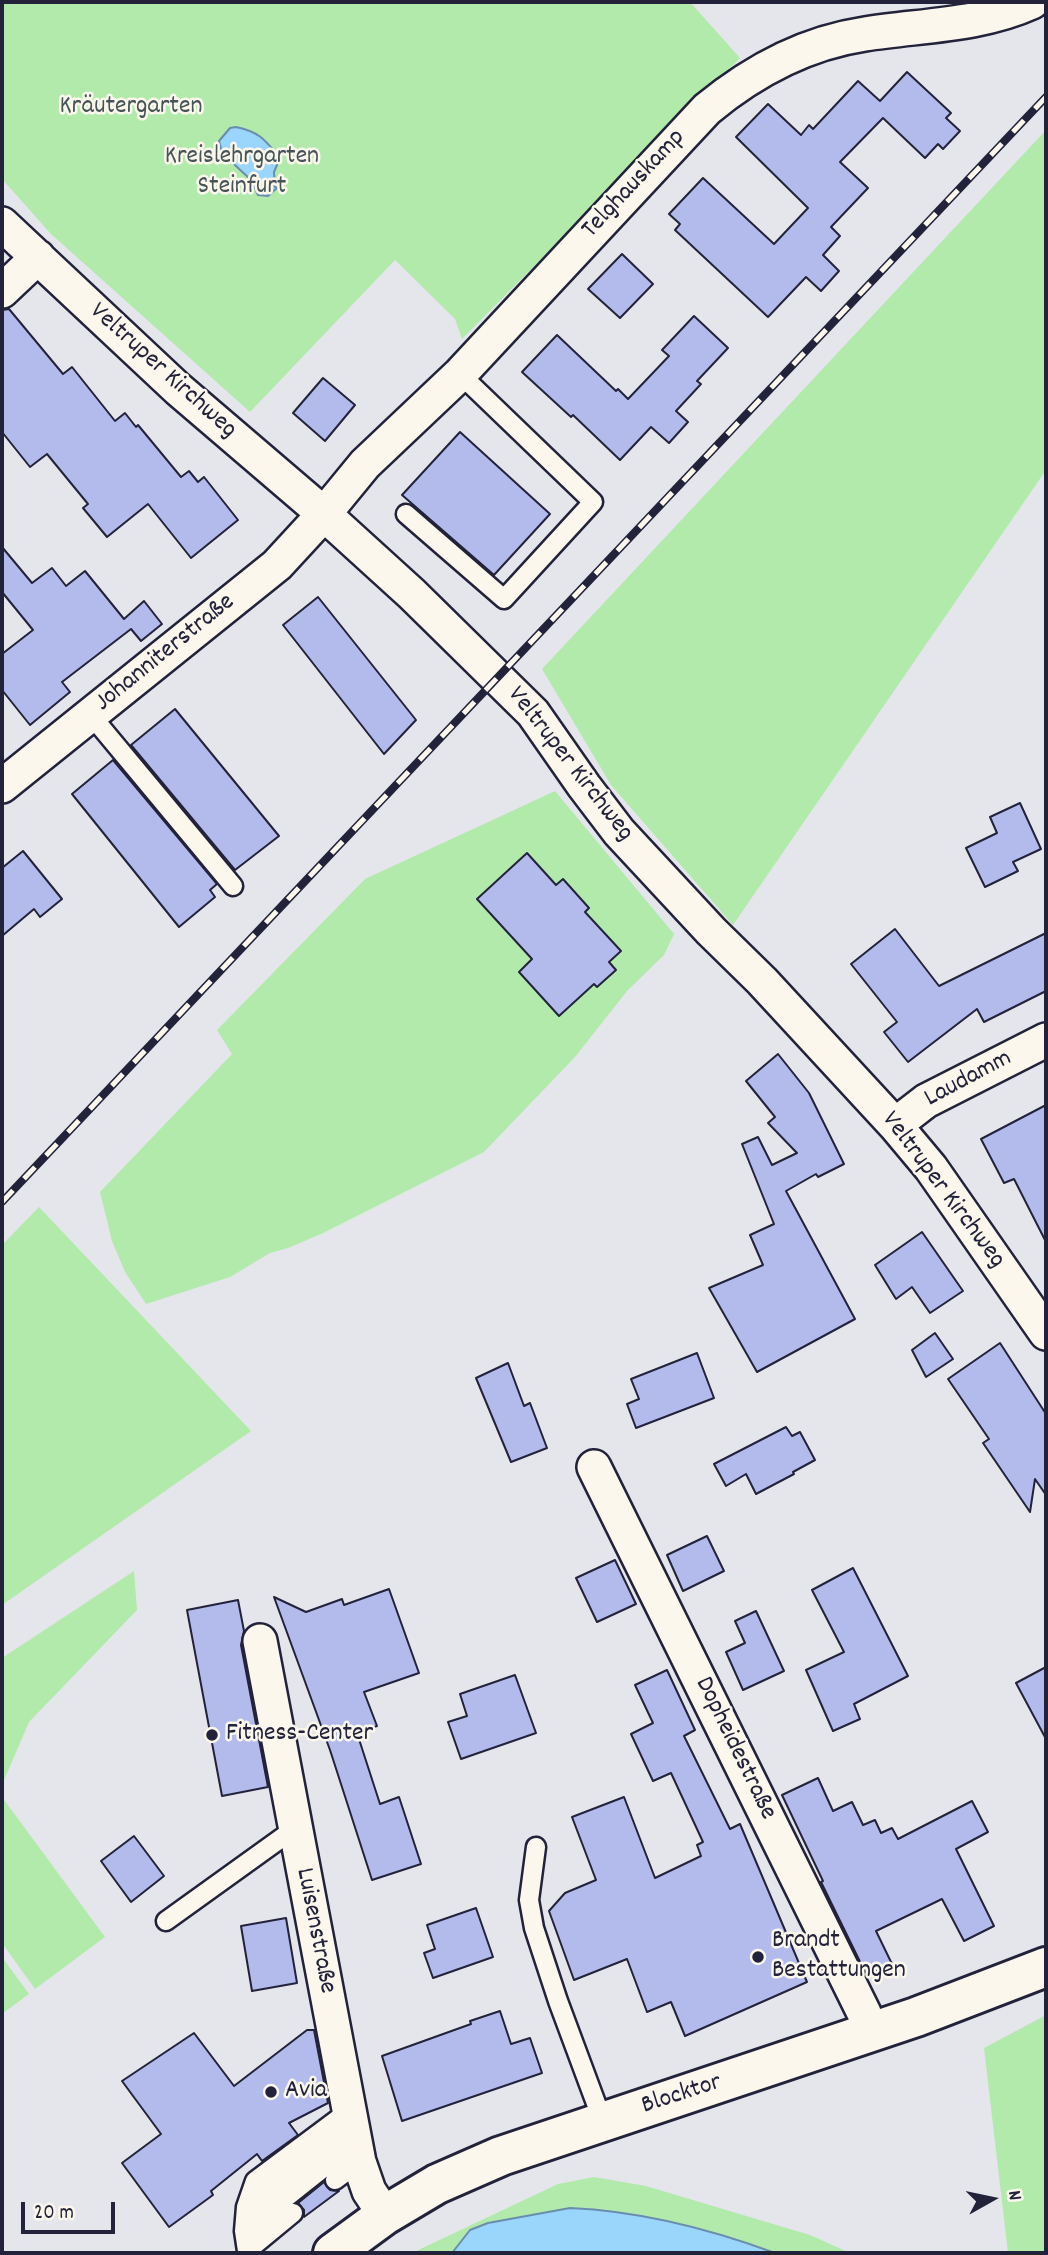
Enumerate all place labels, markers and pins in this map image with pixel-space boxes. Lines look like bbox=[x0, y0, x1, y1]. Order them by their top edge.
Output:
place label: Fitness-Center bbox=[226, 1719, 373, 1751]
marker: Fitness-Center bbox=[204, 1727, 220, 1743]
place label: Brandt Bestattungen bbox=[772, 1926, 906, 1988]
marker: Brandt Bestattungen bbox=[750, 1949, 766, 1965]
place label: Avia bbox=[285, 2076, 327, 2108]
marker: Avia bbox=[263, 2084, 279, 2100]

